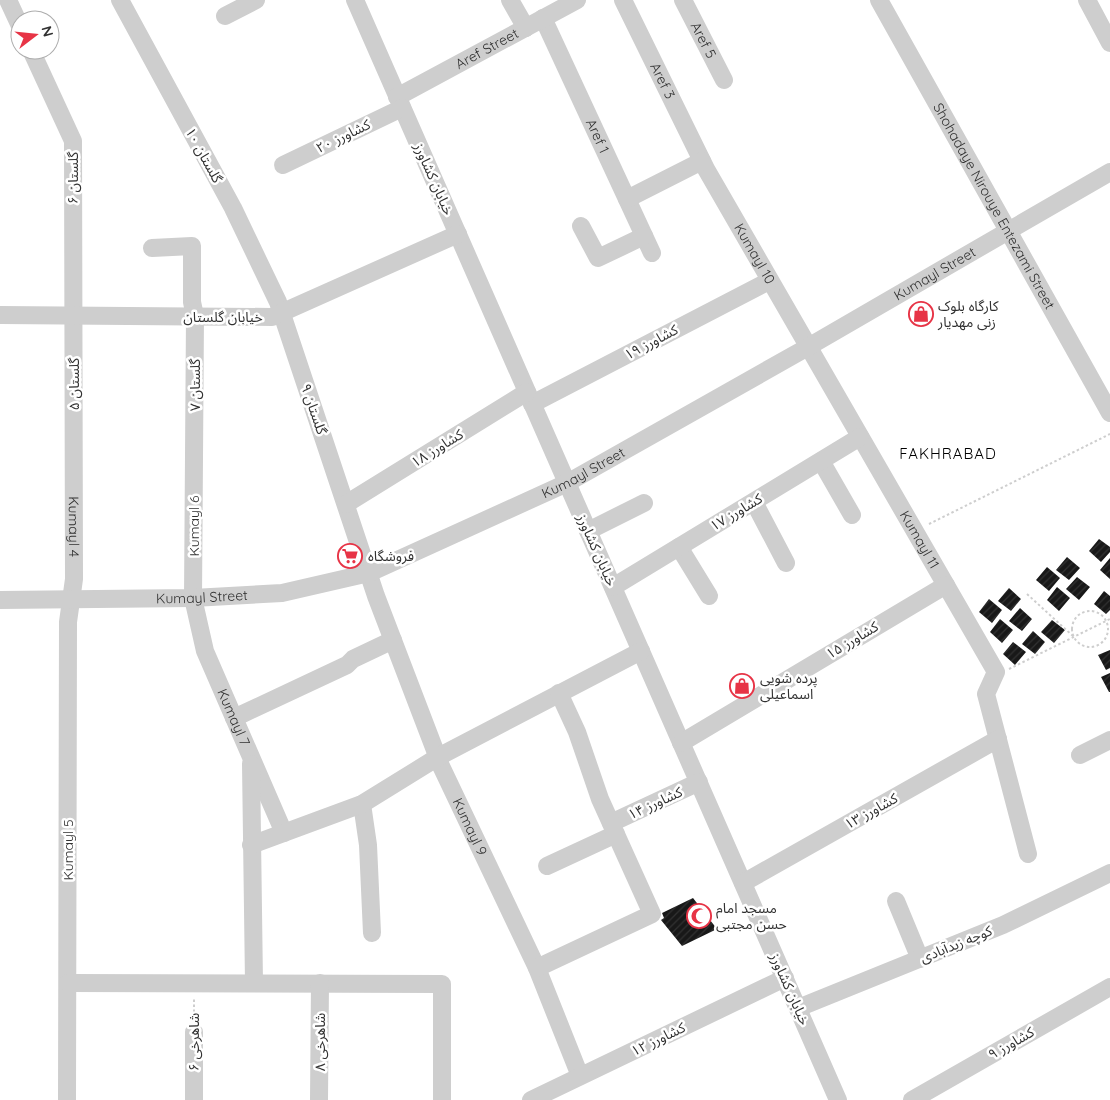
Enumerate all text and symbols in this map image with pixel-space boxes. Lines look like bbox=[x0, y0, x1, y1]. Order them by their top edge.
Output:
north arrow bbox=[10, 10, 60, 60]
street label: Aref 5 bbox=[687, 19, 720, 61]
text: N bbox=[37, 24, 58, 39]
street label: Aref Street bbox=[452, 24, 522, 73]
street label: Aref 3 bbox=[646, 60, 679, 102]
street label: Shohadaye Nirouye Entezami Street bbox=[929, 100, 1059, 312]
street label: کشاورز ۲۰ bbox=[313, 115, 373, 157]
street label: Aref 1 bbox=[582, 116, 613, 156]
street label: گلستان ۱۰ bbox=[181, 124, 227, 186]
street label: خیابان کشاورز bbox=[410, 139, 458, 218]
street label: گلستان ۶ bbox=[64, 151, 82, 204]
street label: Kumayl 10 bbox=[730, 220, 779, 287]
street label: Kumayl Street bbox=[890, 243, 979, 304]
place label: کارگاه بلوک زنی مهدیار bbox=[937, 297, 999, 331]
shop icon: کارگاه بلوک زنی مهدیار bbox=[908, 301, 934, 327]
street label: خیابان گلستان bbox=[183, 308, 263, 326]
street label: کشاورز ۱۹ bbox=[621, 320, 681, 364]
street label: گلستان ۵ bbox=[65, 357, 83, 410]
street label: گلستان ۷ bbox=[186, 358, 204, 411]
street label: گلستان ۹ bbox=[297, 381, 331, 437]
street label: کشاورز ۱۸ bbox=[408, 425, 467, 471]
street label: Kumayl Street bbox=[539, 443, 628, 502]
district label: FAKHRABAD bbox=[899, 444, 997, 463]
street label: کشاورز ۱۷ bbox=[706, 489, 766, 535]
street label: Kumayl 6 bbox=[185, 495, 203, 557]
street label: Kumayl 4 bbox=[65, 496, 83, 557]
street label: Kumayl 11 bbox=[896, 507, 943, 572]
street label: خیابان کشاورز bbox=[573, 510, 621, 589]
supermarket icon: فروشگاه bbox=[337, 543, 363, 569]
place label: فروشگاه bbox=[368, 547, 414, 565]
street label: Kumayl Street bbox=[156, 586, 249, 607]
street label: کشاورز ۱۵ bbox=[822, 617, 882, 663]
place label: پرده شویی اسماعیلی bbox=[760, 669, 818, 703]
shop icon: پرده شویی اسماعیلی bbox=[729, 673, 755, 699]
street label: Kumayl 7 bbox=[213, 686, 254, 749]
street label: کشاورز ۱۴ bbox=[625, 782, 685, 823]
street label: کشاورز ۱۳ bbox=[841, 789, 901, 833]
street label: Kumayl 9 bbox=[449, 795, 491, 858]
street label: Kumayl 5 bbox=[59, 819, 77, 881]
place label: مسجد امام حسن مجتبی bbox=[716, 899, 787, 933]
mosque icon: مسجد امام حسن مجتبی bbox=[686, 903, 712, 929]
street label: کوچه زیدآبادی bbox=[917, 921, 995, 968]
street label: خیابان کشاورز bbox=[766, 949, 814, 1028]
street label: شاهرخی ۶ bbox=[185, 1013, 203, 1071]
street label: شاهرخی ۸ bbox=[311, 1013, 329, 1071]
street label: کشاورز ۱۲ bbox=[628, 1018, 688, 1060]
street label: کشاورز ۹ bbox=[985, 1023, 1037, 1063]

